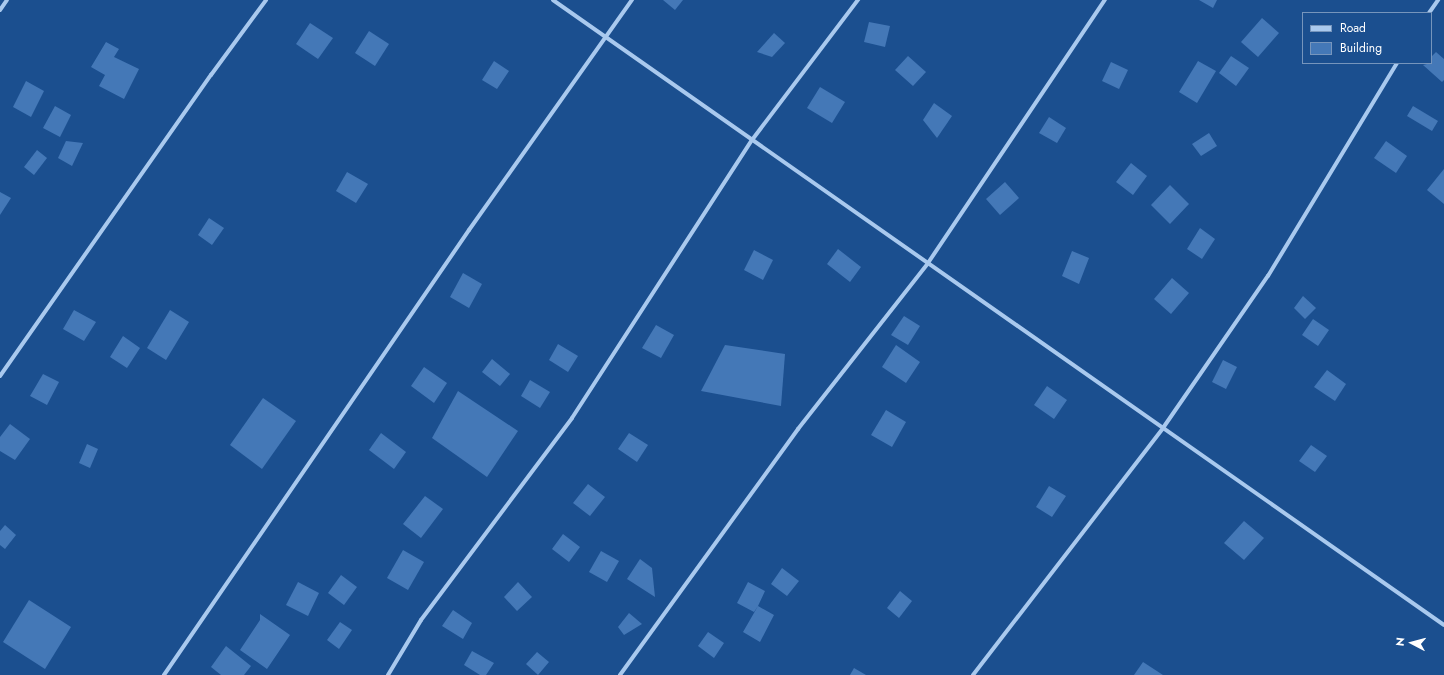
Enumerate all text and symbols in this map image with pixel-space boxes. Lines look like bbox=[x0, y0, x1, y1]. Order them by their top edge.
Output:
legend bbox=[1302, 12, 1432, 64]
text: Road bbox=[1340, 19, 1366, 37]
text: Building bbox=[1340, 39, 1382, 57]
north arrow bbox=[1392, 623, 1432, 663]
text: N bbox=[1392, 637, 1408, 647]

